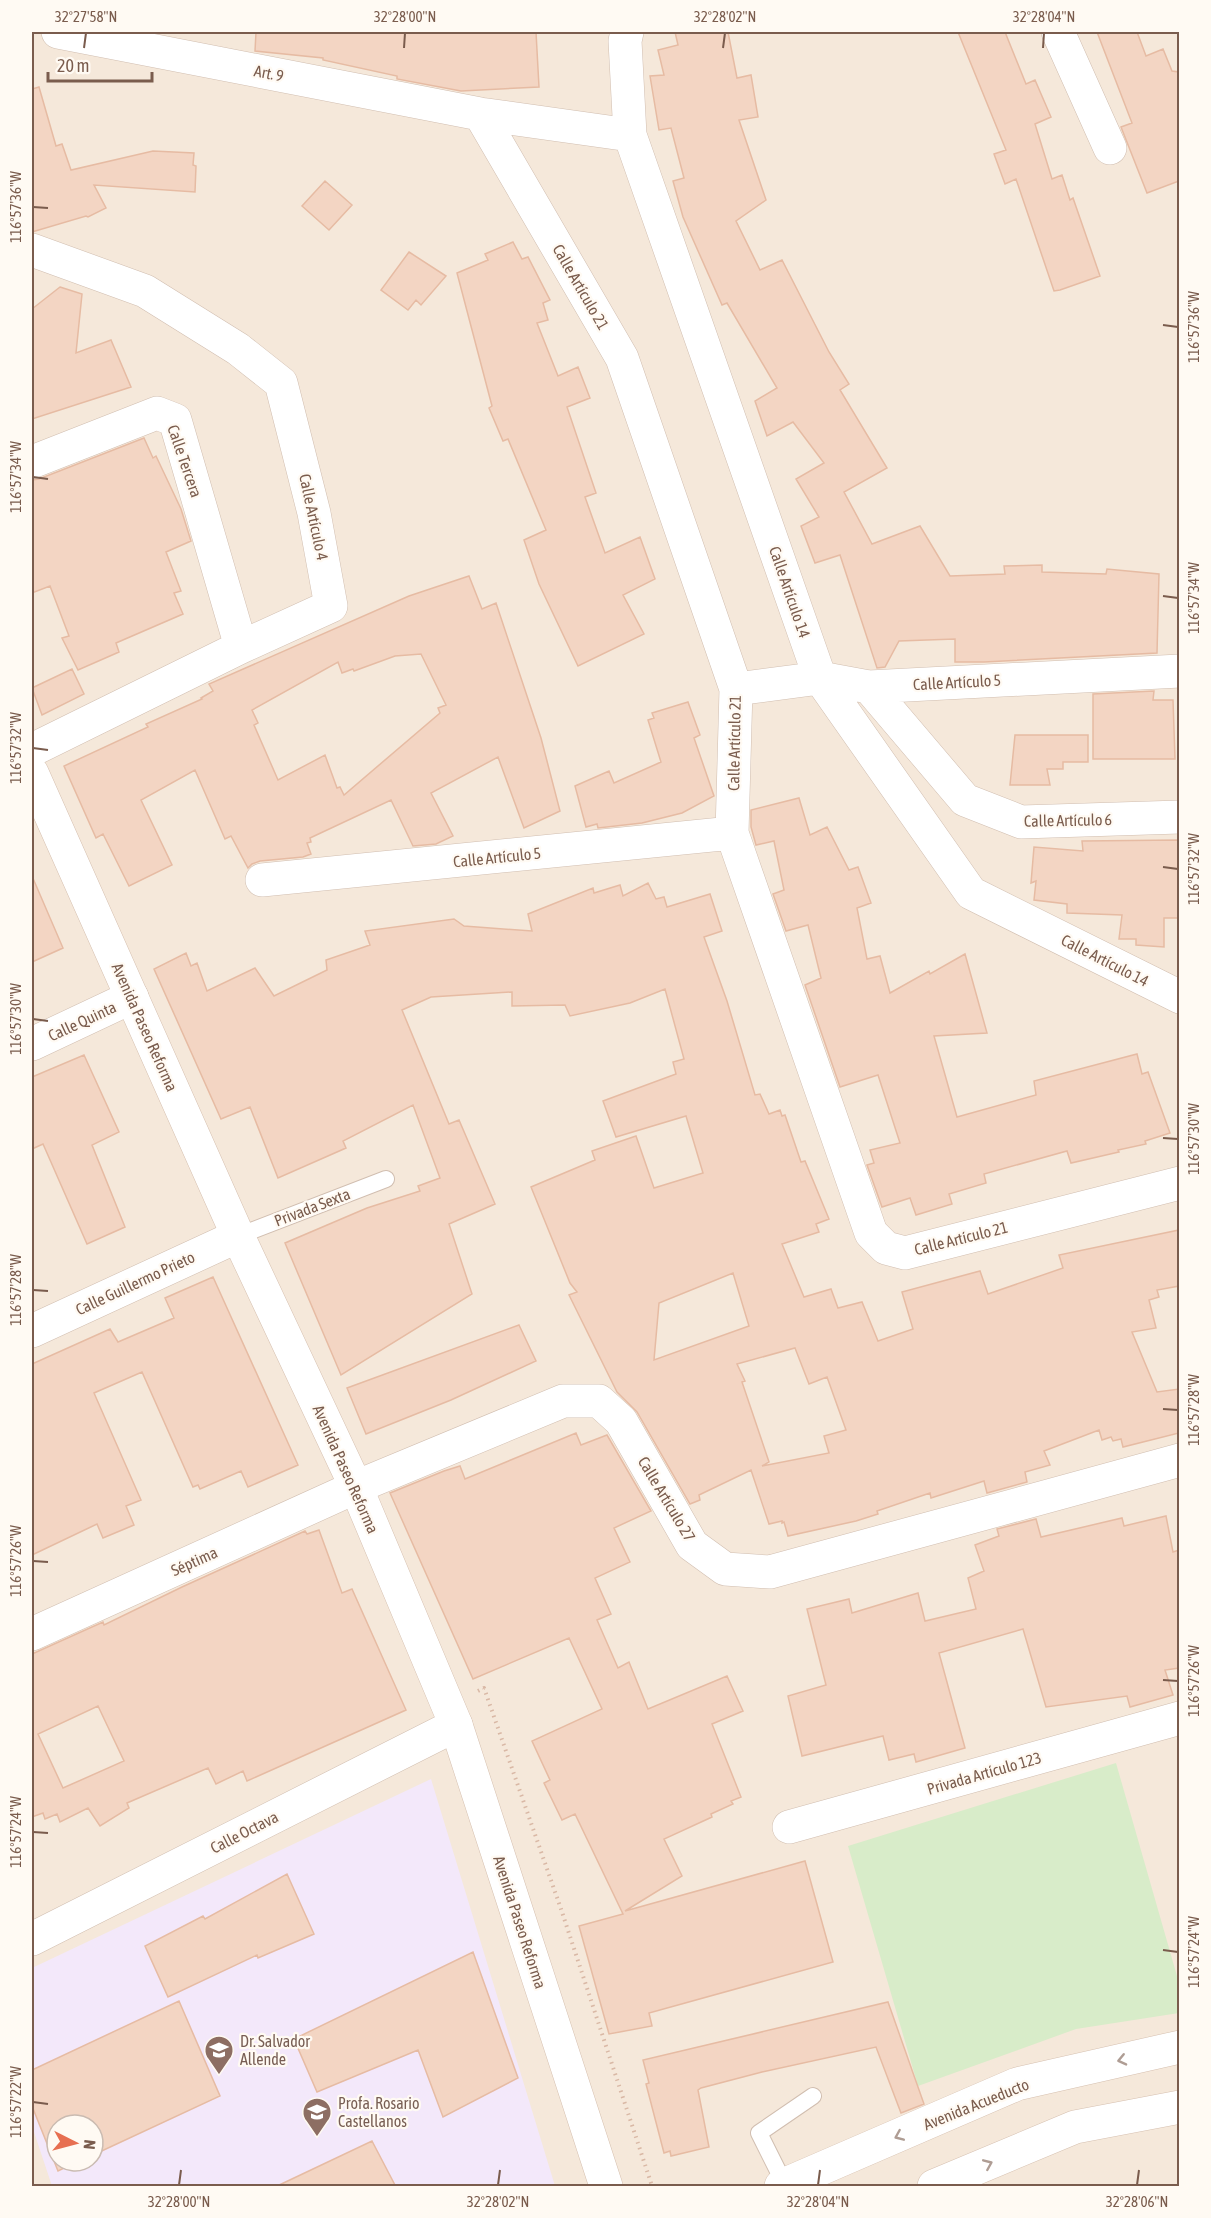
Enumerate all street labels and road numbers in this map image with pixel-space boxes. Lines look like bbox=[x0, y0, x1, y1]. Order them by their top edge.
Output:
street label: Art. 9 bbox=[253, 61, 285, 85]
street label: Calle Artículo 21 bbox=[549, 241, 613, 333]
street label: Calle Tercera bbox=[164, 422, 206, 500]
street label: Calle Artículo 4 bbox=[296, 472, 332, 562]
street label: Calle Artículo 14 bbox=[766, 544, 814, 640]
street label: Calle Artículo 5 bbox=[913, 671, 1001, 693]
street label: Calle Artículo 21 bbox=[724, 695, 744, 791]
street label: Calle Artículo 6 bbox=[1024, 810, 1112, 830]
street label: Calle Artículo 5 bbox=[452, 843, 542, 871]
street label: Calle Artículo 14 bbox=[1058, 930, 1152, 990]
street label: Avenida Paseo Reforma bbox=[109, 960, 181, 1094]
street label: Calle Quinta bbox=[45, 997, 119, 1045]
street label: Privada Sexta bbox=[272, 1184, 352, 1230]
street label: Calle Artículo 21 bbox=[912, 1218, 1010, 1258]
street label: Calle Guillermo Prieto bbox=[73, 1248, 197, 1318]
street label: Avenida Paseo Reforma bbox=[310, 1402, 382, 1536]
street label: Calle Artículo 27 bbox=[635, 1453, 699, 1545]
street label: Séptima bbox=[168, 1543, 220, 1580]
street label: Privada Artículo 123 bbox=[925, 1748, 1043, 1798]
street label: Calle Octava bbox=[207, 1807, 281, 1857]
street label: Avenida Paseo Reforma bbox=[490, 1853, 550, 1991]
street label: Avenida Acueducto bbox=[921, 2075, 1031, 2133]

